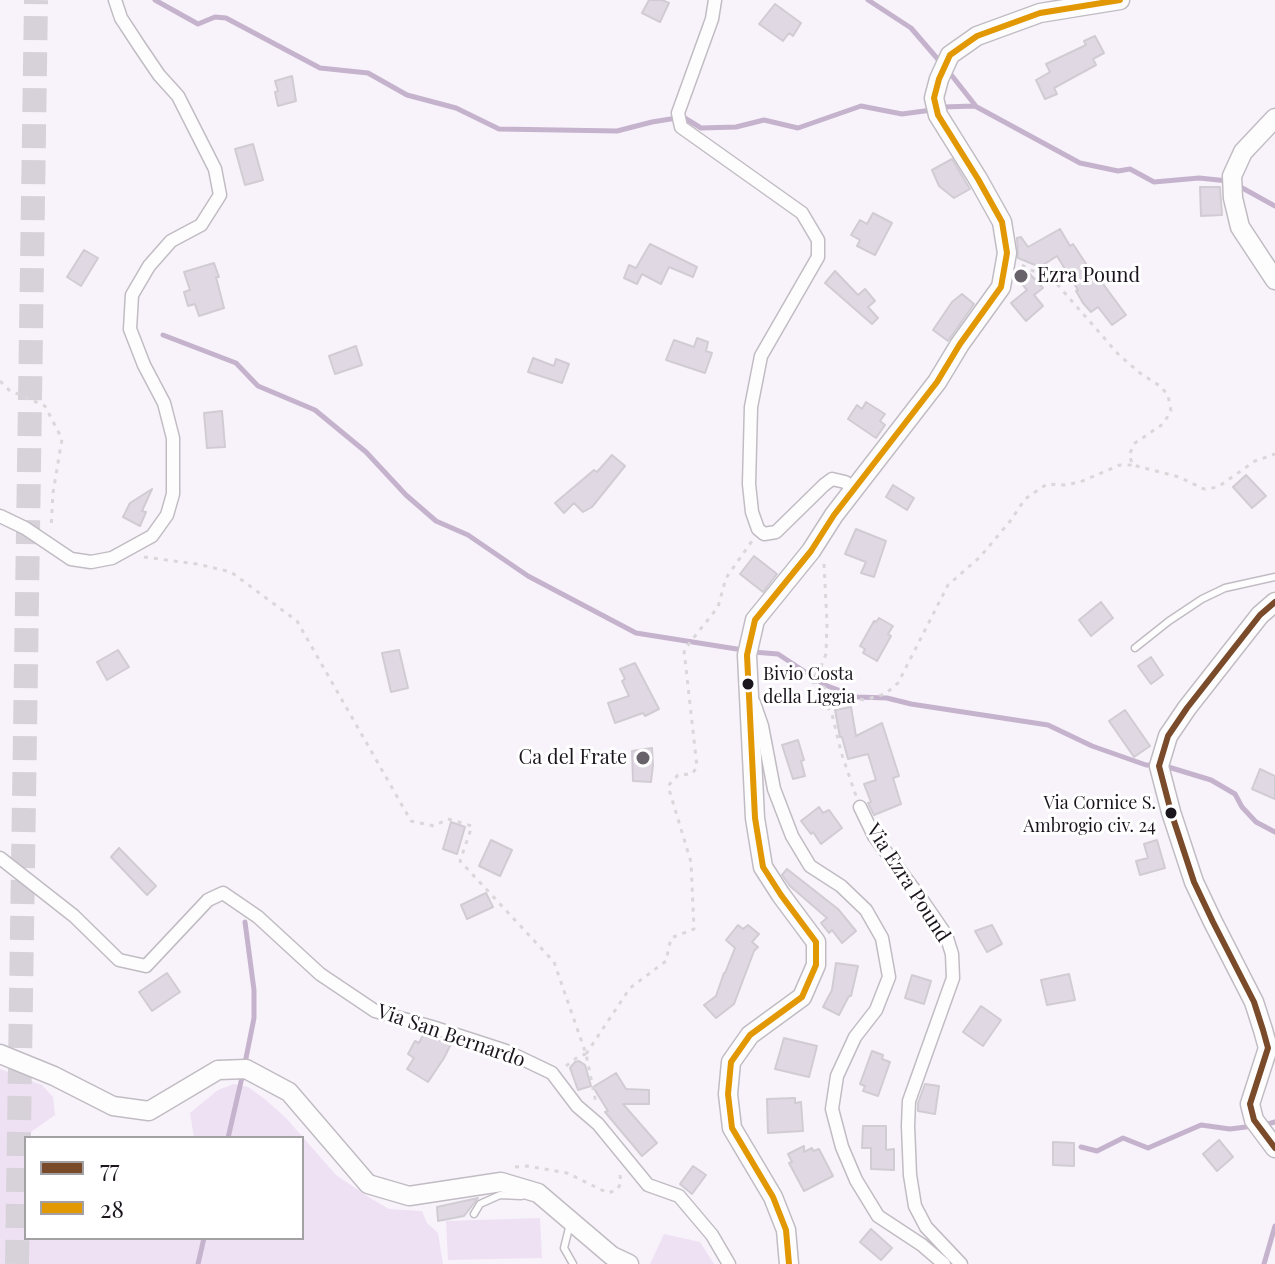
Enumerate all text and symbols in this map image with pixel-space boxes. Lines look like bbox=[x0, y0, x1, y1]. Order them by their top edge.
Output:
place label: Ezra Pound bbox=[1037, 264, 1140, 288]
marker: Ezra Pound bbox=[1012, 267, 1030, 285]
place label: Bivio Costa della Liggia bbox=[763, 663, 855, 706]
marker: Bivio Costa della Liggia bbox=[740, 676, 756, 692]
place label: Ca del Frate bbox=[518, 746, 627, 770]
marker: Ca del Frate bbox=[634, 749, 652, 767]
place label: Via Cornice S. Ambrogio civ. 24 bbox=[1023, 792, 1156, 834]
marker: Via Cornice S. Ambrogio civ. 24 bbox=[1163, 805, 1179, 821]
street label: Via Ezra Pound bbox=[861, 819, 955, 947]
street label: Via San Bernardo bbox=[374, 999, 528, 1073]
legend bbox=[24, 1136, 304, 1240]
text: 77 bbox=[100, 1152, 120, 1184]
text: 28 bbox=[100, 1192, 124, 1224]

